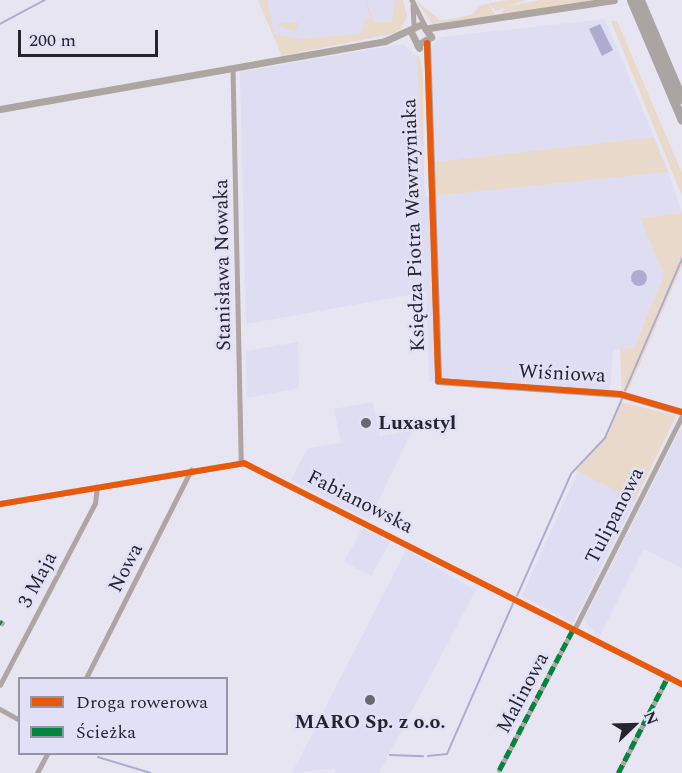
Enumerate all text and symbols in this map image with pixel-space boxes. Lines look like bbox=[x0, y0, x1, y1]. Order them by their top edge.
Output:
scale bar bbox=[21, 18, 160, 56]
text: 200 m bbox=[29, 27, 76, 54]
street label: Księdza Piotra Wawrzyniaka bbox=[398, 98, 430, 352]
street label: Stanisława Nowaka bbox=[210, 179, 236, 351]
street label: Wiśniowa bbox=[518, 360, 606, 388]
place label: Luxastyl bbox=[378, 411, 456, 435]
marker: Luxastyl bbox=[359, 416, 373, 430]
street label: Tulipanowa bbox=[580, 464, 650, 568]
street label: Fabianowska bbox=[303, 465, 417, 539]
street label: Nowa bbox=[104, 540, 148, 596]
street label: 3 Maja bbox=[13, 548, 63, 612]
street label: Malinowa bbox=[492, 648, 554, 738]
legend bbox=[18, 677, 228, 755]
text: Droga rowerowa bbox=[76, 689, 208, 716]
marker: MARO Sp. z o.o. bbox=[363, 693, 377, 707]
north arrow bbox=[604, 695, 664, 755]
text: N bbox=[637, 707, 664, 729]
place label: MARO Sp. z o.o. bbox=[295, 710, 445, 734]
text: Ścieżka bbox=[76, 719, 136, 746]

